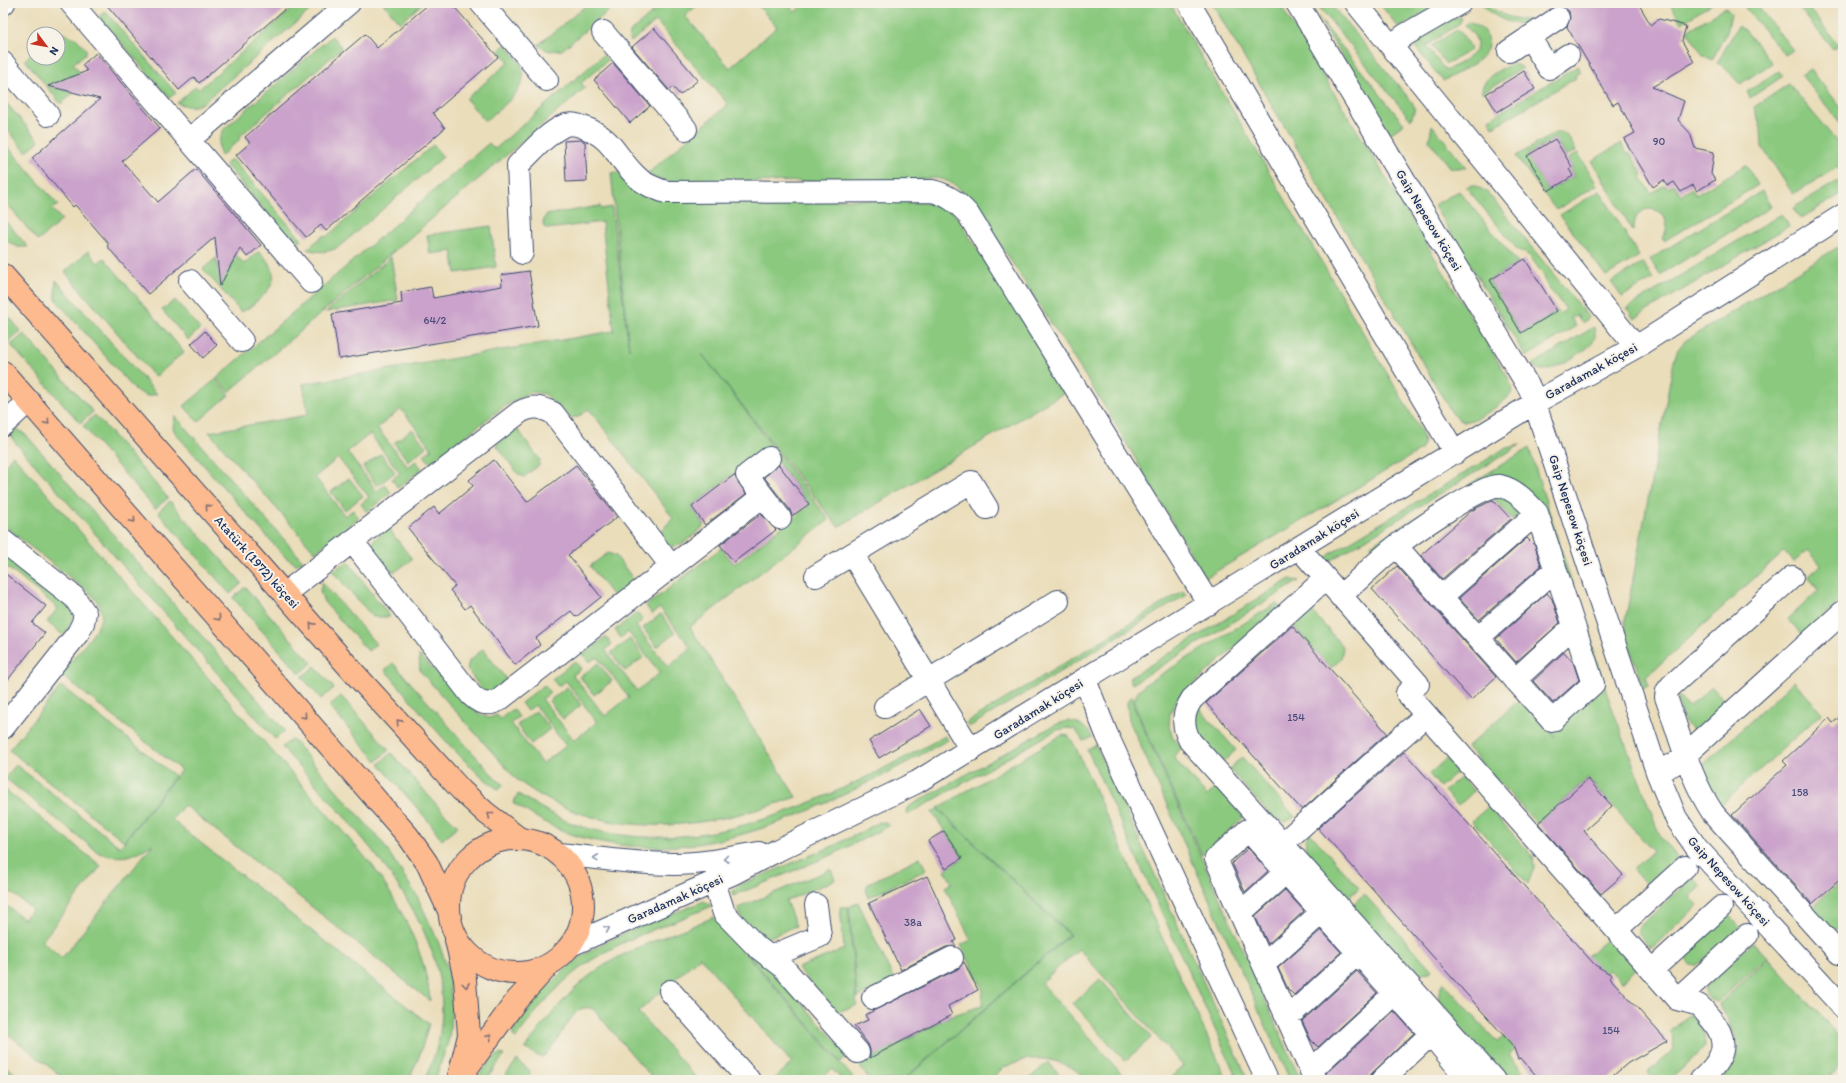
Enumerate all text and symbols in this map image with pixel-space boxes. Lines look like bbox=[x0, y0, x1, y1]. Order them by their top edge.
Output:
north arrow bbox=[26, 26, 66, 66]
text: N bbox=[47, 44, 62, 58]
house number: 90 bbox=[1653, 135, 1665, 148]
street label: Gaip Nepesow köçesi bbox=[1393, 167, 1465, 273]
house number: 64/2 bbox=[424, 314, 447, 327]
street label: Garadamak köçesi bbox=[1542, 339, 1640, 403]
one-way arrow bbox=[42, 417, 50, 425]
street label: Gaip Nepesow köçesi bbox=[1546, 453, 1596, 567]
one-way arrow bbox=[205, 504, 212, 512]
street label: Garadamak köçesi bbox=[1266, 505, 1362, 573]
street label: Atatürk (1972) köçesi bbox=[212, 513, 302, 611]
one-way arrow bbox=[128, 515, 135, 523]
one-way arrow bbox=[213, 613, 221, 621]
one-way arrow bbox=[310, 623, 317, 630]
street label: Garadamak köçesi bbox=[990, 675, 1086, 743]
one-way arrow bbox=[299, 711, 306, 718]
house number: 154 bbox=[1287, 711, 1305, 724]
one-way arrow bbox=[396, 719, 404, 727]
house number: 158 bbox=[1792, 786, 1808, 799]
one-way arrow bbox=[487, 813, 494, 820]
street label: Gaip Nepesow köçesi bbox=[1685, 833, 1773, 929]
one-way arrow bbox=[593, 854, 599, 863]
one-way arrow bbox=[722, 854, 729, 863]
street label: Garadamak köçesi bbox=[625, 871, 725, 927]
house number: 38a bbox=[904, 916, 922, 929]
one-way arrow bbox=[603, 926, 610, 934]
one-way arrow bbox=[461, 982, 470, 988]
house number: 154 bbox=[1602, 1024, 1620, 1037]
one-way arrow bbox=[484, 1034, 492, 1041]

